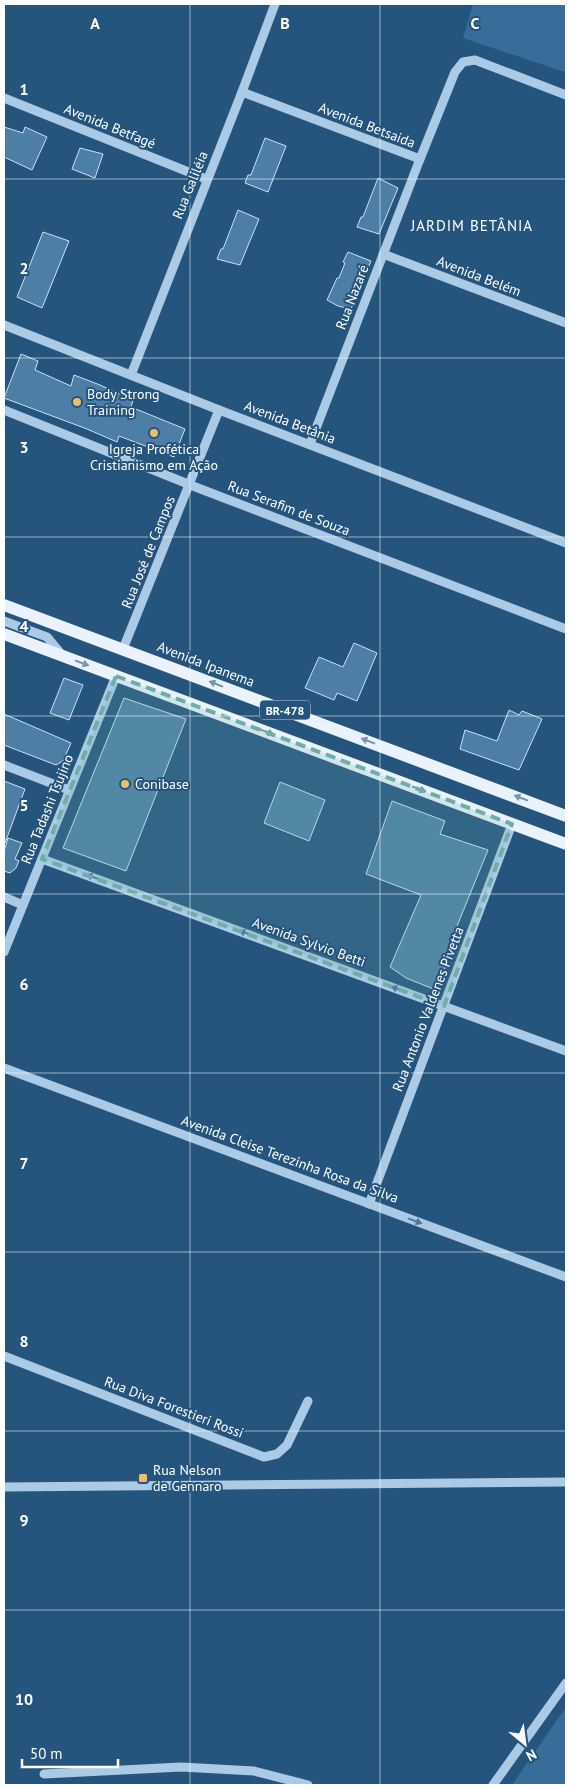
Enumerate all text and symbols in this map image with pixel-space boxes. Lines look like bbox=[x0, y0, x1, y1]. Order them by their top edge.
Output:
text: A bbox=[90, 13, 100, 33]
text: B bbox=[280, 13, 290, 33]
text: C bbox=[471, 13, 480, 33]
text: 1 bbox=[19, 79, 29, 99]
street label: Avenida Betsaida bbox=[316, 98, 418, 152]
street label: Avenida Betfagé bbox=[62, 99, 158, 153]
street label: Rua Galiléia bbox=[168, 148, 212, 222]
district label: JARDIM BETÂNIA bbox=[410, 216, 533, 235]
street label: Avenida Belém bbox=[434, 252, 524, 300]
text: 2 bbox=[19, 258, 29, 278]
street label: Rua Nazaré bbox=[331, 262, 373, 332]
place label: Body Strong Training bbox=[87, 385, 160, 419]
marker: Body Strong Training bbox=[71, 396, 83, 408]
street label: Avenida Betânia bbox=[242, 396, 338, 448]
marker: Igreja Profética Cristianismo em Ação bbox=[148, 427, 160, 439]
text: 3 bbox=[19, 437, 29, 457]
place label: Igreja Profética Cristianismo em Ação bbox=[90, 440, 218, 474]
street label: Rua Serafim de Souza bbox=[225, 476, 353, 540]
street label: Rua José de Campos bbox=[117, 493, 179, 611]
text: 4 bbox=[19, 616, 29, 636]
street label: Avenida Ipanema bbox=[155, 637, 257, 691]
one-way arrow bbox=[75, 659, 90, 667]
one-way arrow bbox=[209, 680, 224, 687]
road number: BR-478 bbox=[260, 700, 310, 720]
one-way arrow bbox=[260, 728, 275, 736]
one-way arrow bbox=[361, 737, 376, 744]
street label: Rua Tadashi Tsujino bbox=[17, 752, 77, 866]
place label: Conibase bbox=[135, 775, 189, 793]
marker: Conibase bbox=[119, 778, 131, 790]
one-way arrow bbox=[412, 786, 427, 793]
one-way arrow bbox=[513, 794, 528, 802]
text: 5 bbox=[19, 795, 29, 815]
one-way arrow bbox=[86, 873, 101, 880]
street label: Avenida Sylvio Betti bbox=[250, 913, 368, 971]
street label: Rua Antonio Valdenes Pivetta bbox=[388, 924, 468, 1094]
one-way arrow bbox=[238, 929, 253, 937]
text: 6 bbox=[19, 974, 29, 994]
one-way arrow bbox=[391, 985, 406, 992]
street label: Avenida Cleise Terezinha Rosa da Silva bbox=[179, 1111, 401, 1207]
text: 7 bbox=[19, 1153, 29, 1173]
one-way arrow bbox=[408, 1217, 423, 1225]
text: 8 bbox=[19, 1331, 29, 1351]
street label: Rua Diva Forestieri Rossi bbox=[102, 1372, 246, 1442]
place label: Rua Nelson de Gennaro bbox=[153, 1461, 222, 1495]
marker: Rua Nelson de Gennaro bbox=[137, 1472, 149, 1484]
text: 9 bbox=[19, 1510, 29, 1530]
text: 10 bbox=[15, 1689, 33, 1709]
north arrow bbox=[500, 1719, 550, 1769]
scale bar bbox=[22, 1736, 119, 1768]
text: 50 m bbox=[30, 1744, 63, 1763]
text: N bbox=[523, 1745, 540, 1765]

